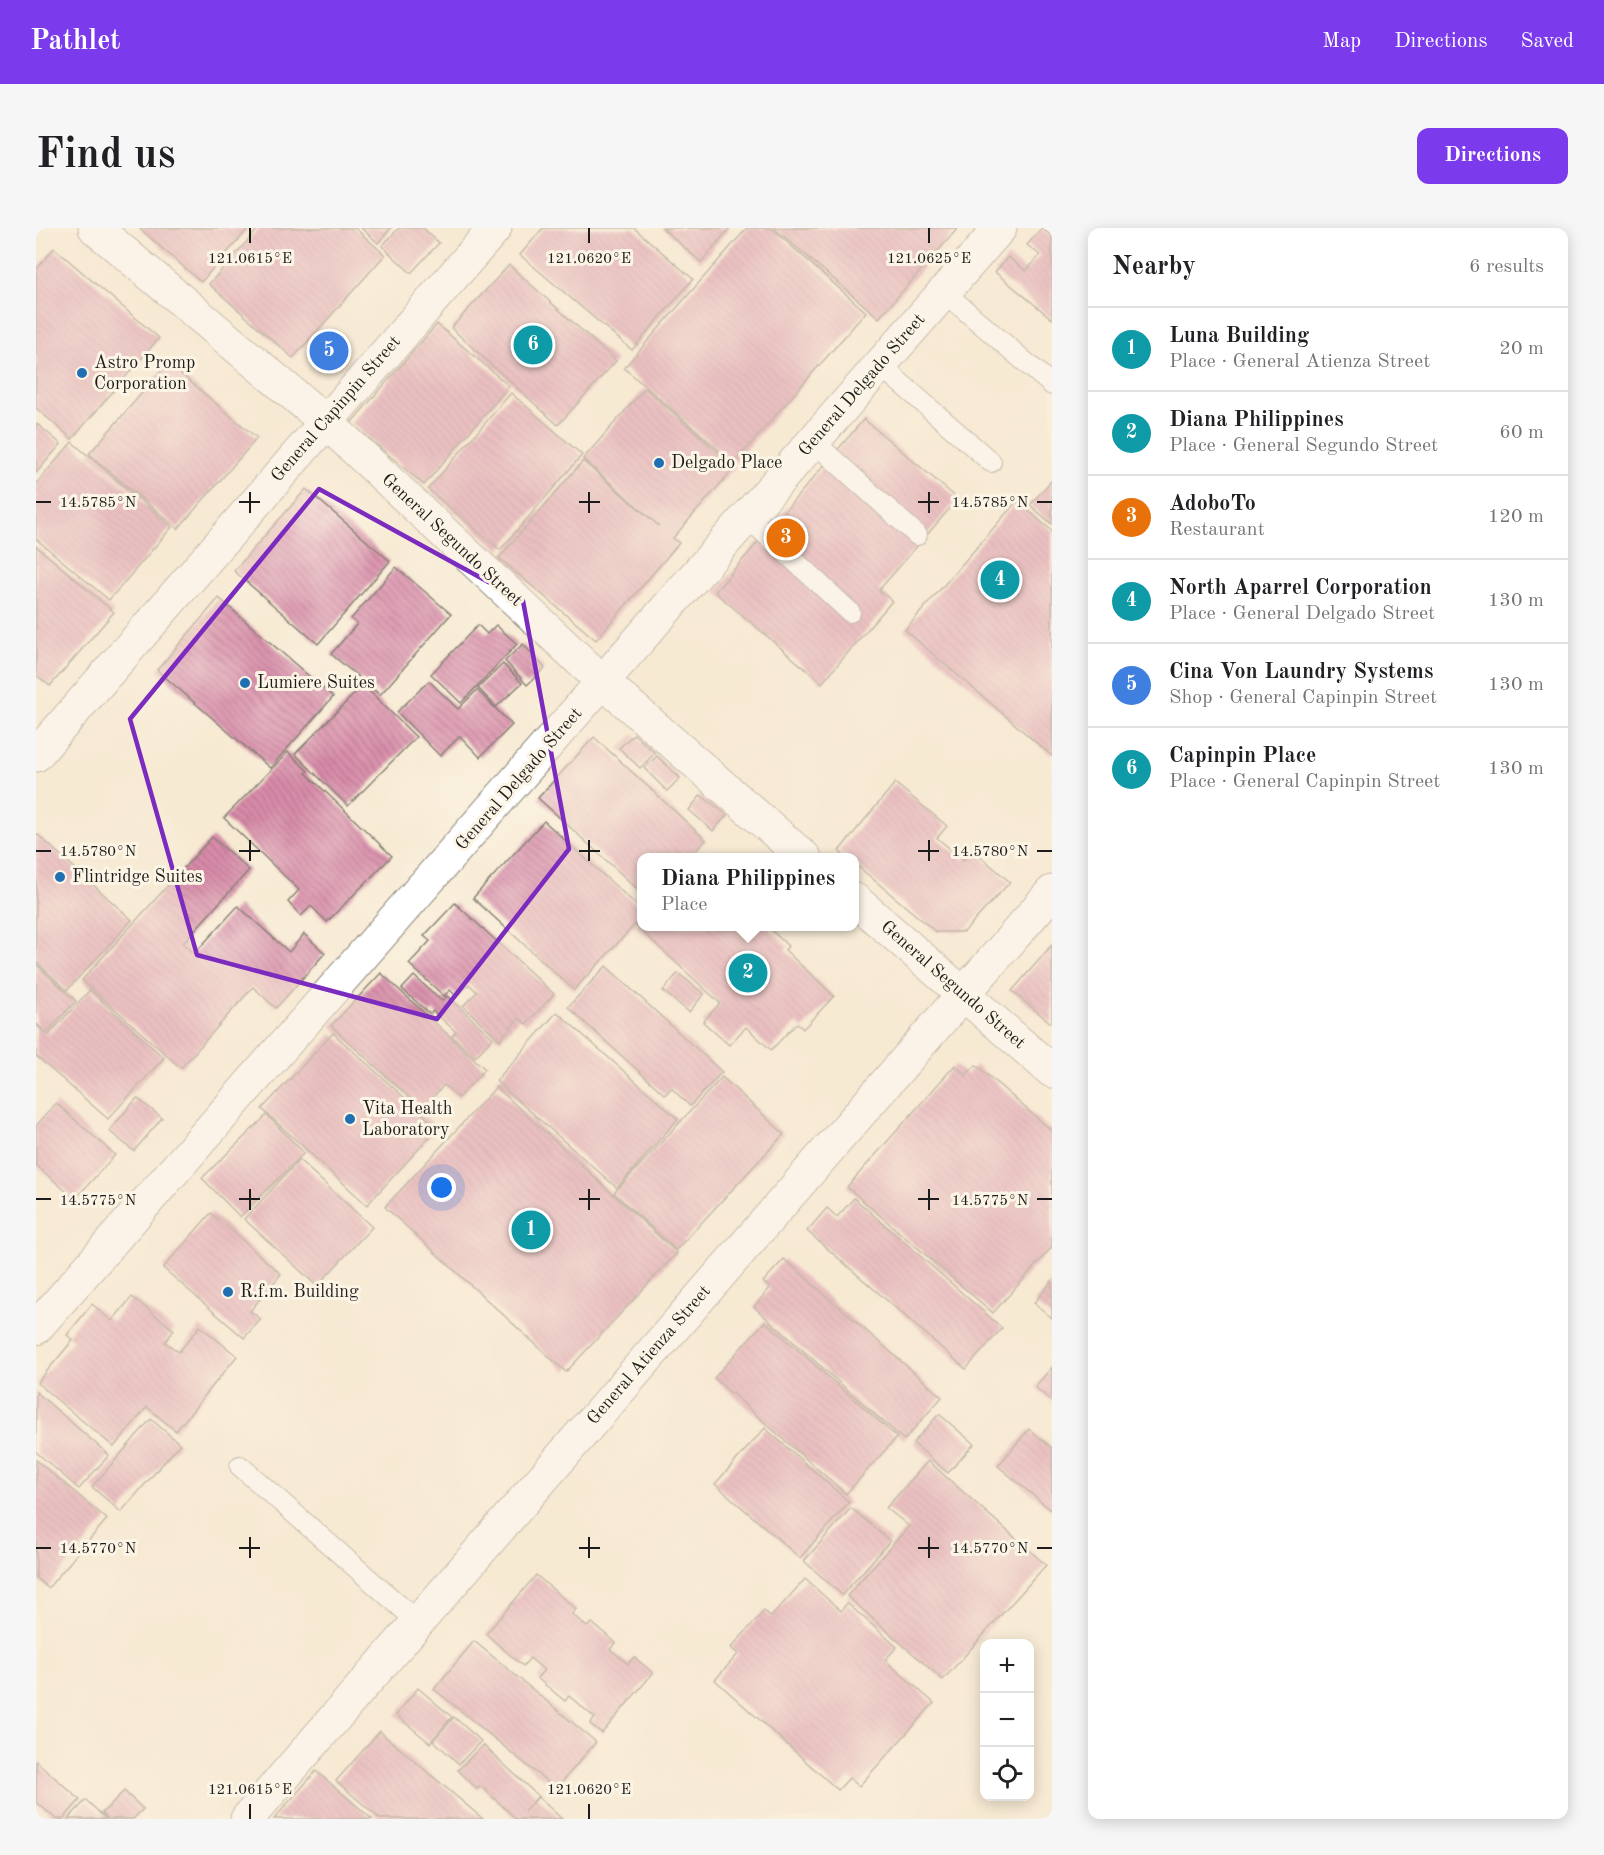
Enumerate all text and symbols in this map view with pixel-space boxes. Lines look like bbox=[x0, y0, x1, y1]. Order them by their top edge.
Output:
text: Pathlet bbox=[30, 28, 121, 56]
text: Map bbox=[1322, 31, 1361, 52]
text: Directions bbox=[1394, 31, 1488, 52]
text: Saved bbox=[1521, 31, 1574, 52]
button: Directions bbox=[1417, 128, 1568, 184]
text: Find us bbox=[36, 135, 175, 177]
text: 121.0615°E bbox=[208, 252, 292, 267]
text: 121.0620°E bbox=[547, 252, 631, 267]
text: 121.0625°E bbox=[887, 252, 971, 267]
text: Nearby bbox=[1112, 254, 1196, 280]
text: 6 results bbox=[1469, 257, 1544, 277]
street label: General Delgado Street bbox=[795, 310, 929, 460]
pin: 6 bbox=[514, 322, 552, 368]
text: Luna Building bbox=[1169, 325, 1309, 347]
pin: 5 bbox=[310, 328, 348, 374]
street label: General Capinpin Street bbox=[268, 333, 404, 485]
text: 1 bbox=[1126, 339, 1137, 359]
text: 20 m bbox=[1499, 339, 1544, 359]
text: Place · General Atienza Street bbox=[1169, 352, 1430, 372]
place label: Astro Promp Corporation bbox=[94, 354, 195, 393]
marker: Astro Promp Corporation bbox=[75, 366, 89, 380]
text: Diana Philippines bbox=[1169, 409, 1344, 431]
text: 2 bbox=[1126, 423, 1137, 443]
text: 60 m bbox=[1499, 423, 1544, 443]
text: Place · General Segundo Street bbox=[1169, 436, 1438, 456]
place label: Delgado Place bbox=[671, 454, 782, 472]
marker: Delgado Place bbox=[652, 456, 666, 470]
street label: General Segundo Street bbox=[378, 470, 526, 610]
text: AdoboTo bbox=[1169, 493, 1256, 515]
text: 14.5785°N bbox=[60, 496, 137, 511]
text: 14.5785°N bbox=[952, 496, 1029, 511]
text: 3 bbox=[1126, 507, 1137, 527]
text: 120 m bbox=[1488, 507, 1544, 527]
pin: 3 bbox=[766, 516, 806, 560]
text: Restaurant bbox=[1169, 520, 1265, 540]
pin: 4 bbox=[980, 558, 1020, 602]
text: North Aparrel Corporation bbox=[1169, 577, 1432, 599]
text: 4 bbox=[1126, 591, 1137, 611]
text: 130 m bbox=[1488, 591, 1544, 611]
text: Place · General Delgado Street bbox=[1169, 604, 1435, 624]
text: Cina Von Laundry Systems bbox=[1169, 661, 1433, 683]
place label: Lumiere Suites bbox=[257, 674, 375, 692]
text: 5 bbox=[1126, 675, 1137, 695]
text: 130 m bbox=[1488, 675, 1544, 695]
marker: Lumiere Suites bbox=[238, 676, 252, 690]
text: Shop · General Capinpin Street bbox=[1169, 688, 1437, 708]
street label: General Delgado Street bbox=[452, 704, 586, 854]
text: Capinpin Place bbox=[1169, 745, 1316, 767]
text: 6 bbox=[1126, 759, 1137, 779]
text: 130 m bbox=[1488, 759, 1544, 779]
text: Place · General Capinpin Street bbox=[1169, 772, 1440, 792]
text: 14.5780°N bbox=[60, 845, 137, 860]
text: 14.5780°N bbox=[952, 845, 1029, 860]
popup bbox=[637, 853, 859, 931]
place label: Flintridge Suites bbox=[72, 868, 203, 886]
text: Diana Philippines bbox=[661, 868, 835, 890]
marker: Flintridge Suites bbox=[53, 870, 67, 884]
text: Place bbox=[661, 895, 707, 915]
street label: General Segundo Street bbox=[877, 918, 1029, 1052]
pin: 2 bbox=[728, 950, 768, 996]
place label: Vita Health Laboratory bbox=[362, 1100, 453, 1139]
marker: Vita Health Laboratory bbox=[343, 1112, 357, 1126]
your location bbox=[427, 1173, 456, 1202]
text: 14.5775°N bbox=[60, 1194, 137, 1209]
text: 14.5775°N bbox=[952, 1194, 1029, 1209]
pin: 1 bbox=[512, 1208, 550, 1252]
street label: General Atienza Street bbox=[584, 1282, 714, 1428]
place label: R.f.m. Building bbox=[240, 1283, 359, 1301]
marker: R.f.m. Building bbox=[221, 1285, 235, 1299]
text: 14.5770°N bbox=[60, 1542, 137, 1557]
text: 14.5770°N bbox=[952, 1542, 1029, 1557]
map controls bbox=[980, 1639, 1034, 1801]
button: + bbox=[980, 1639, 1034, 1693]
button: − bbox=[980, 1693, 1034, 1747]
button: locate bbox=[980, 1747, 1034, 1801]
text: 121.0615°E bbox=[208, 1783, 292, 1798]
text: 121.0620°E bbox=[547, 1783, 631, 1798]

